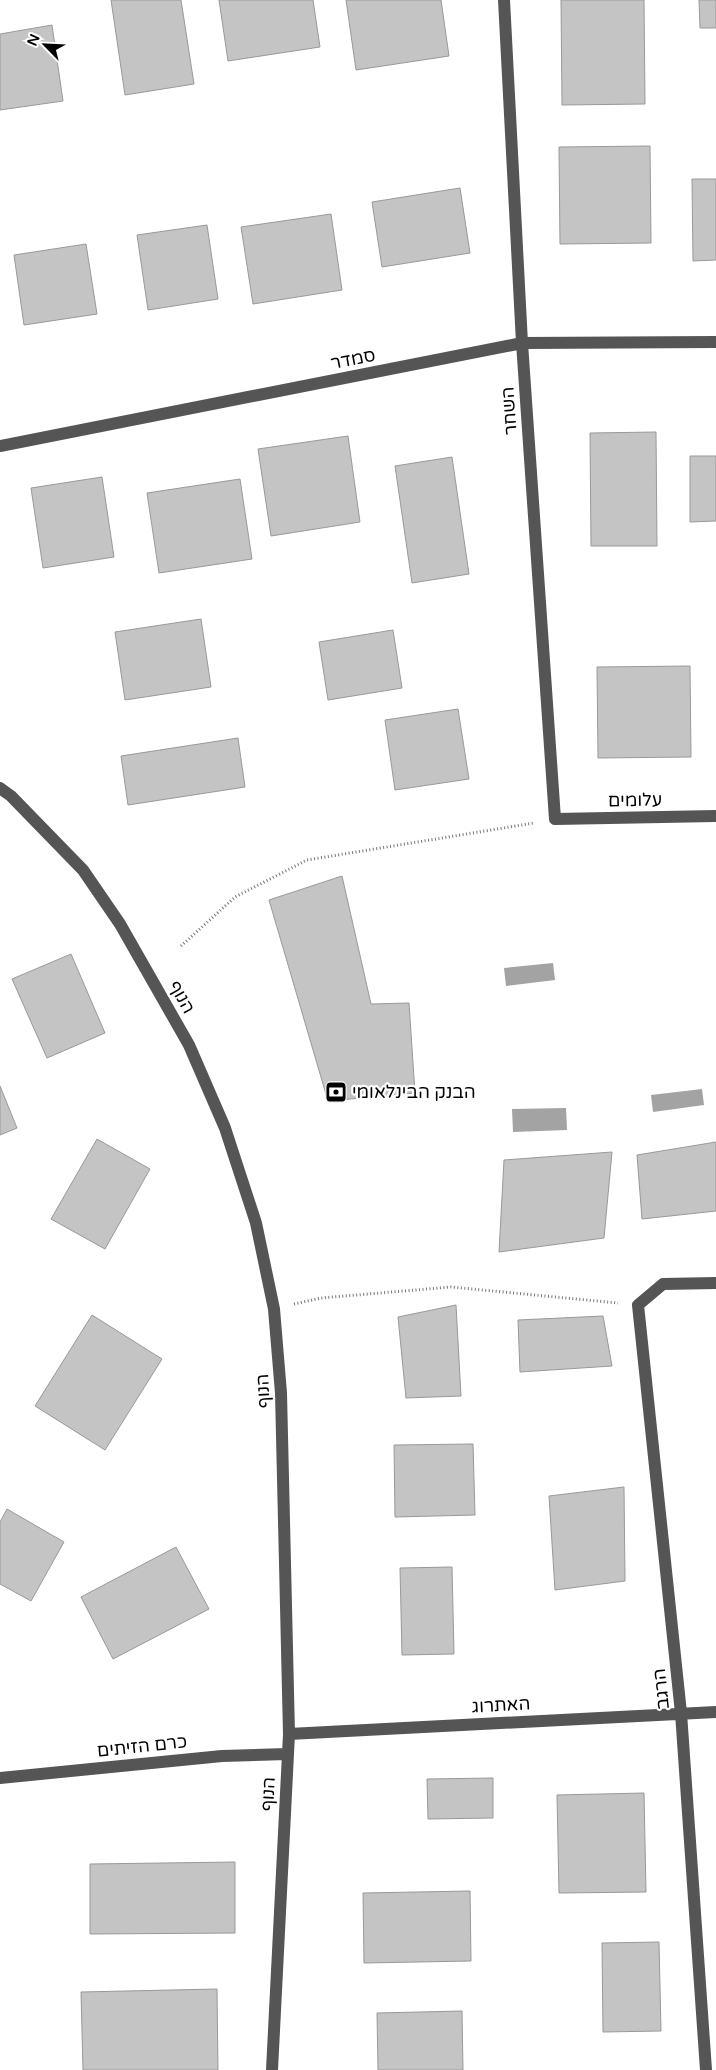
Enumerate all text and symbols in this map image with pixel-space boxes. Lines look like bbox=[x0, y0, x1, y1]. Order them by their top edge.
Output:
north arrow bbox=[20, 20, 70, 70]
text: N bbox=[24, 31, 44, 49]
street label: סמדר bbox=[329, 344, 377, 374]
street label: השחר bbox=[496, 386, 522, 436]
street label: עלומים bbox=[608, 789, 662, 811]
street label: הנוף bbox=[164, 977, 200, 1017]
bank icon: הבנק הבינלאומי bbox=[324, 1080, 348, 1104]
place label: הבנק הבינלאומי bbox=[352, 1081, 476, 1103]
street label: הנוף bbox=[251, 1373, 275, 1409]
street label: הרגב bbox=[648, 1668, 674, 1710]
street label: האתרוג bbox=[471, 1692, 531, 1718]
street label: כרם הזיתים bbox=[96, 1730, 188, 1762]
street label: הנוף bbox=[256, 1776, 280, 1812]

